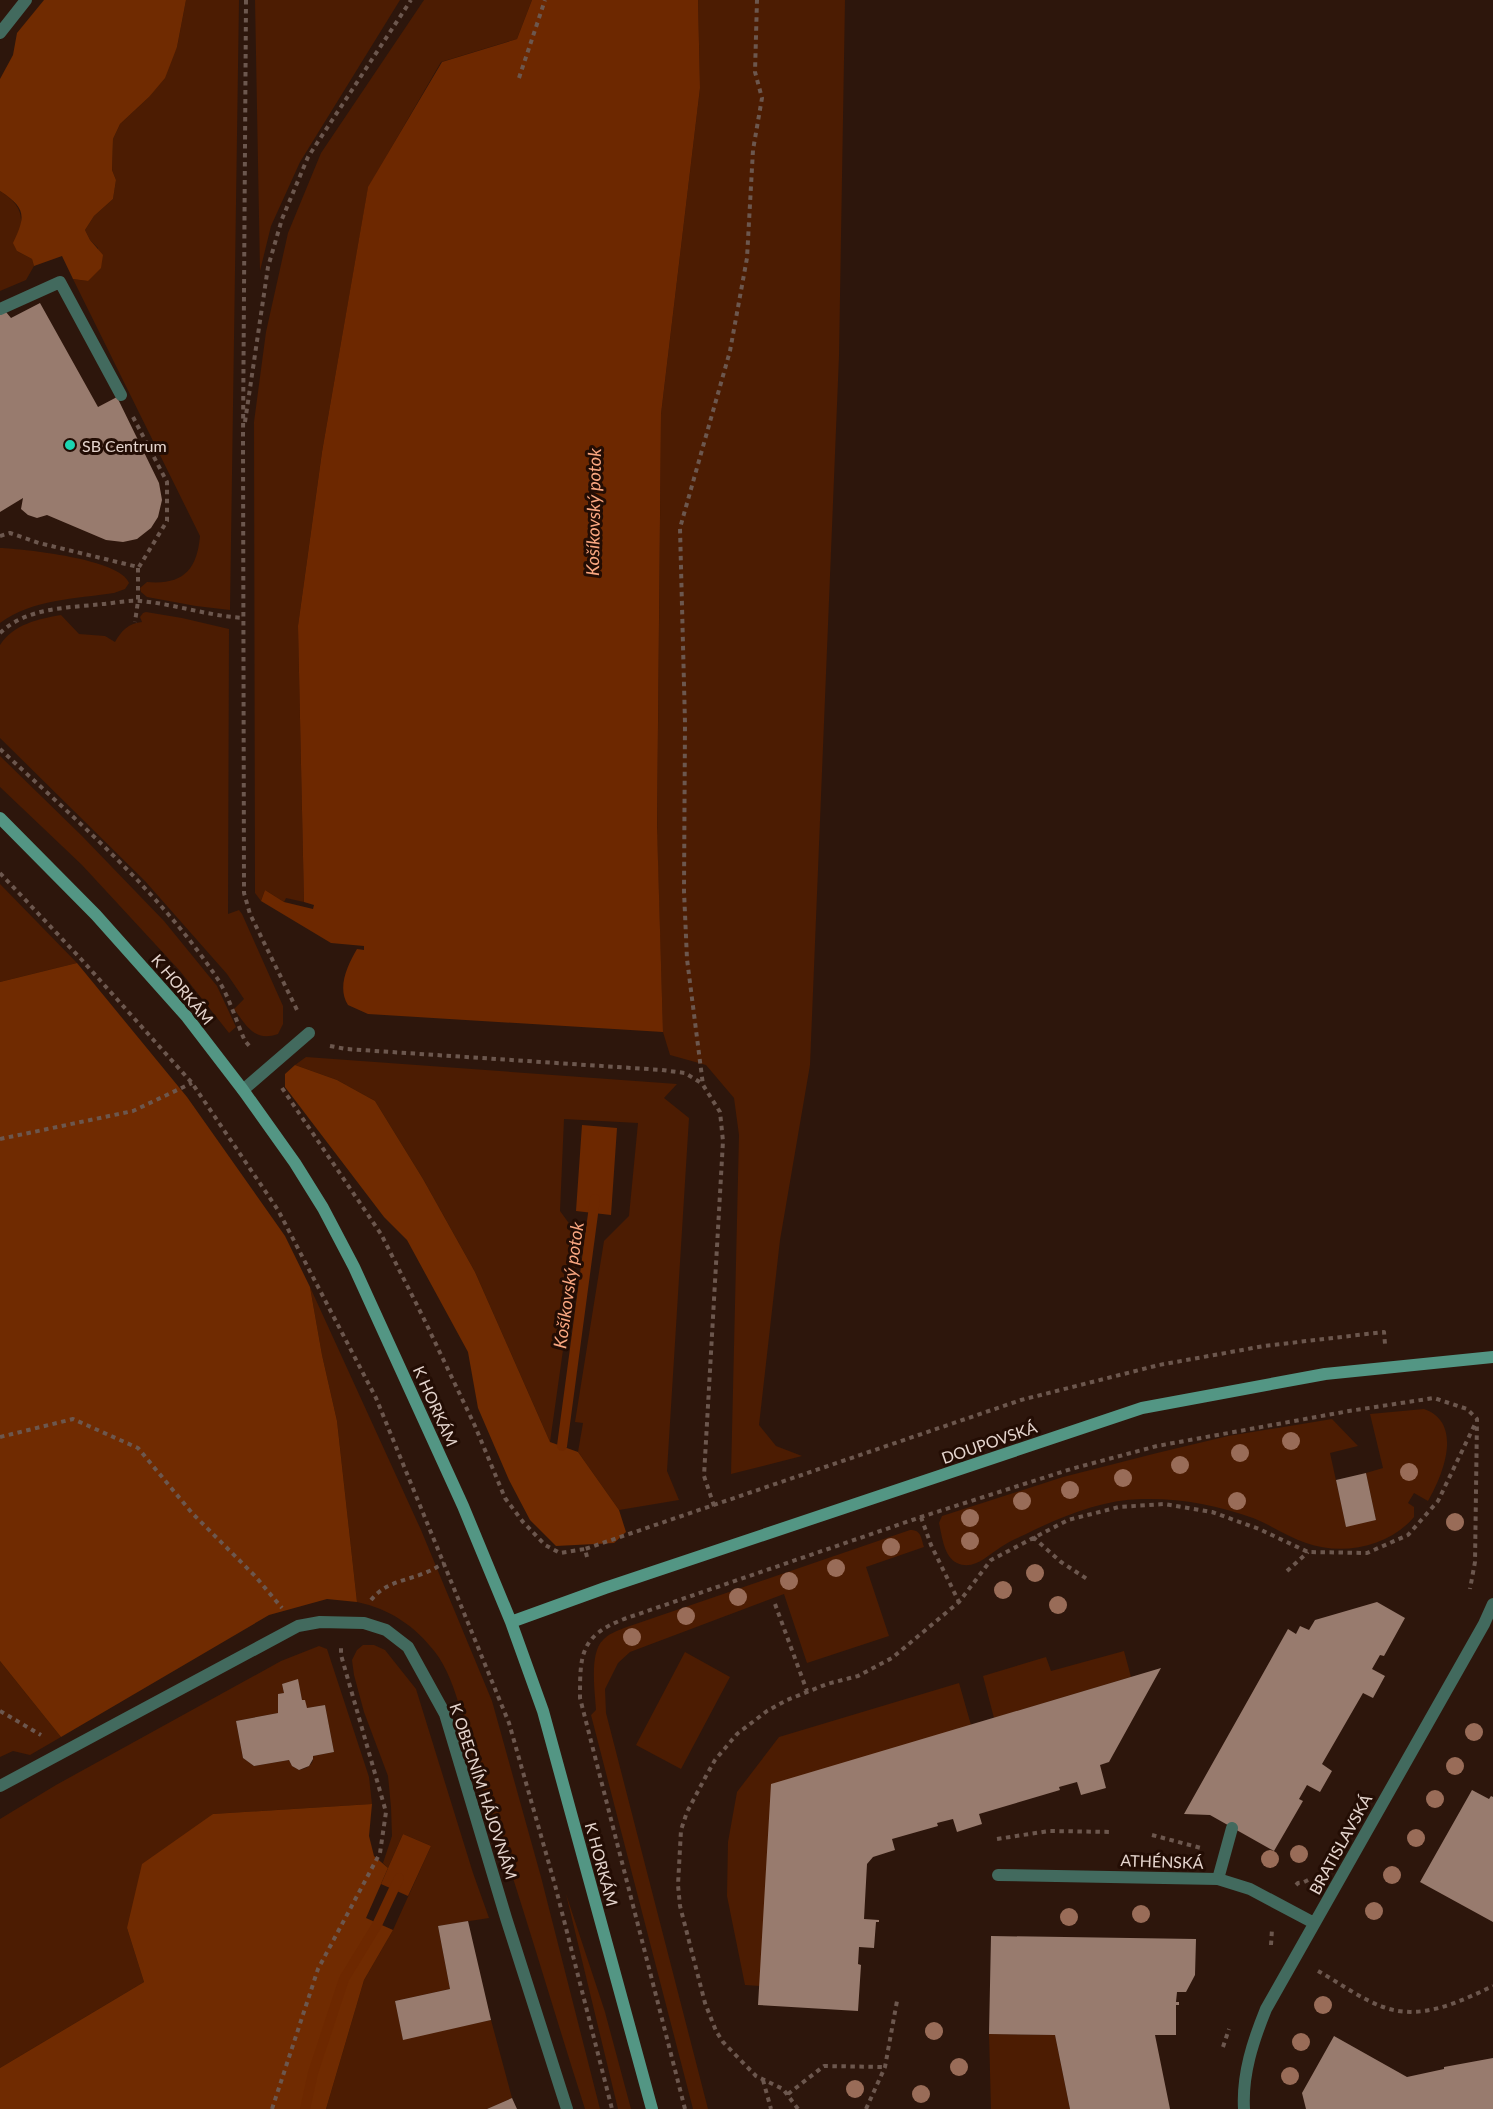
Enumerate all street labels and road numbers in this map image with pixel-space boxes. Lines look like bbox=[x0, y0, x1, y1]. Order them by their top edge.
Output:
street label: K HORKÁM bbox=[148, 950, 218, 1028]
street label: K HORKÁM bbox=[410, 1363, 462, 1449]
street label: DOUPOVSKÁ bbox=[939, 1417, 1039, 1467]
street label: K OBECNÍM HÁJOVNÁM bbox=[447, 1700, 521, 1882]
street label: BRATISLAVSKÁ bbox=[1305, 1790, 1375, 1897]
street label: K HORKÁM bbox=[582, 1820, 622, 1908]
street label: ATHÉNSKÁ bbox=[1120, 1850, 1204, 1872]

